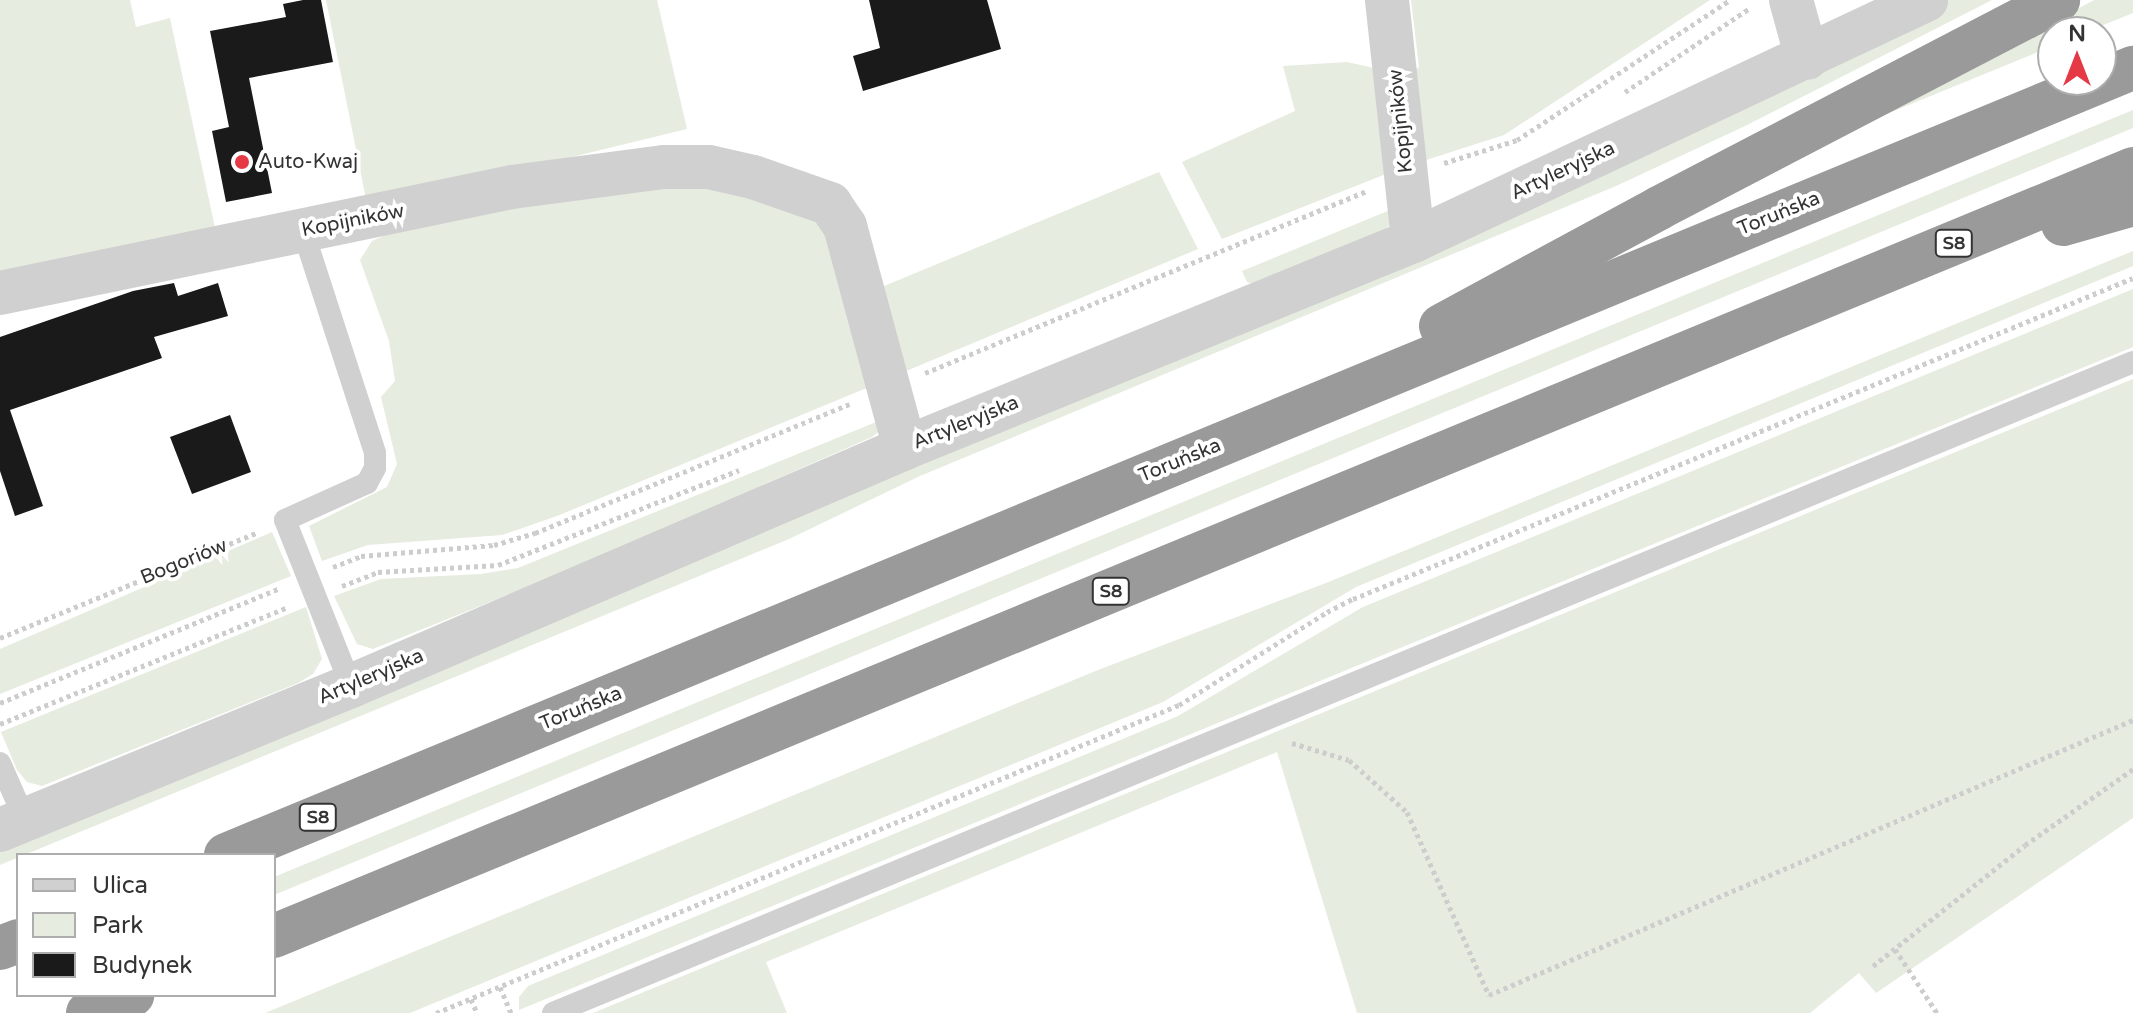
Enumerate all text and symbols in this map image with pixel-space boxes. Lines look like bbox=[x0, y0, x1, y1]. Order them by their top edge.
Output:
north arrow bbox=[2037, 16, 2117, 96]
text: N bbox=[2068, 21, 2086, 47]
street label: Kopijników bbox=[1384, 68, 1418, 174]
street label: Artyleryjska bbox=[1507, 136, 1619, 206]
place label: Auto-Kwaj bbox=[258, 150, 358, 174]
marker: Auto-Kwaj bbox=[233, 153, 251, 171]
street label: Toruńska bbox=[1734, 187, 1824, 241]
street label: Kopijników bbox=[300, 199, 406, 243]
road number: S8 bbox=[1934, 229, 1974, 257]
street label: Artyleryjska bbox=[910, 391, 1022, 455]
street label: Toruńska bbox=[1135, 434, 1225, 488]
street label: Bogoriów bbox=[137, 534, 231, 590]
road number: S8 bbox=[1091, 577, 1131, 605]
street label: Artyleryjska bbox=[315, 644, 427, 710]
street label: Toruńska bbox=[536, 682, 626, 736]
road number: S8 bbox=[298, 803, 338, 831]
legend bbox=[16, 853, 276, 997]
text: Ulica bbox=[92, 871, 148, 900]
text: Park bbox=[92, 911, 143, 940]
text: Budynek bbox=[92, 951, 192, 980]

